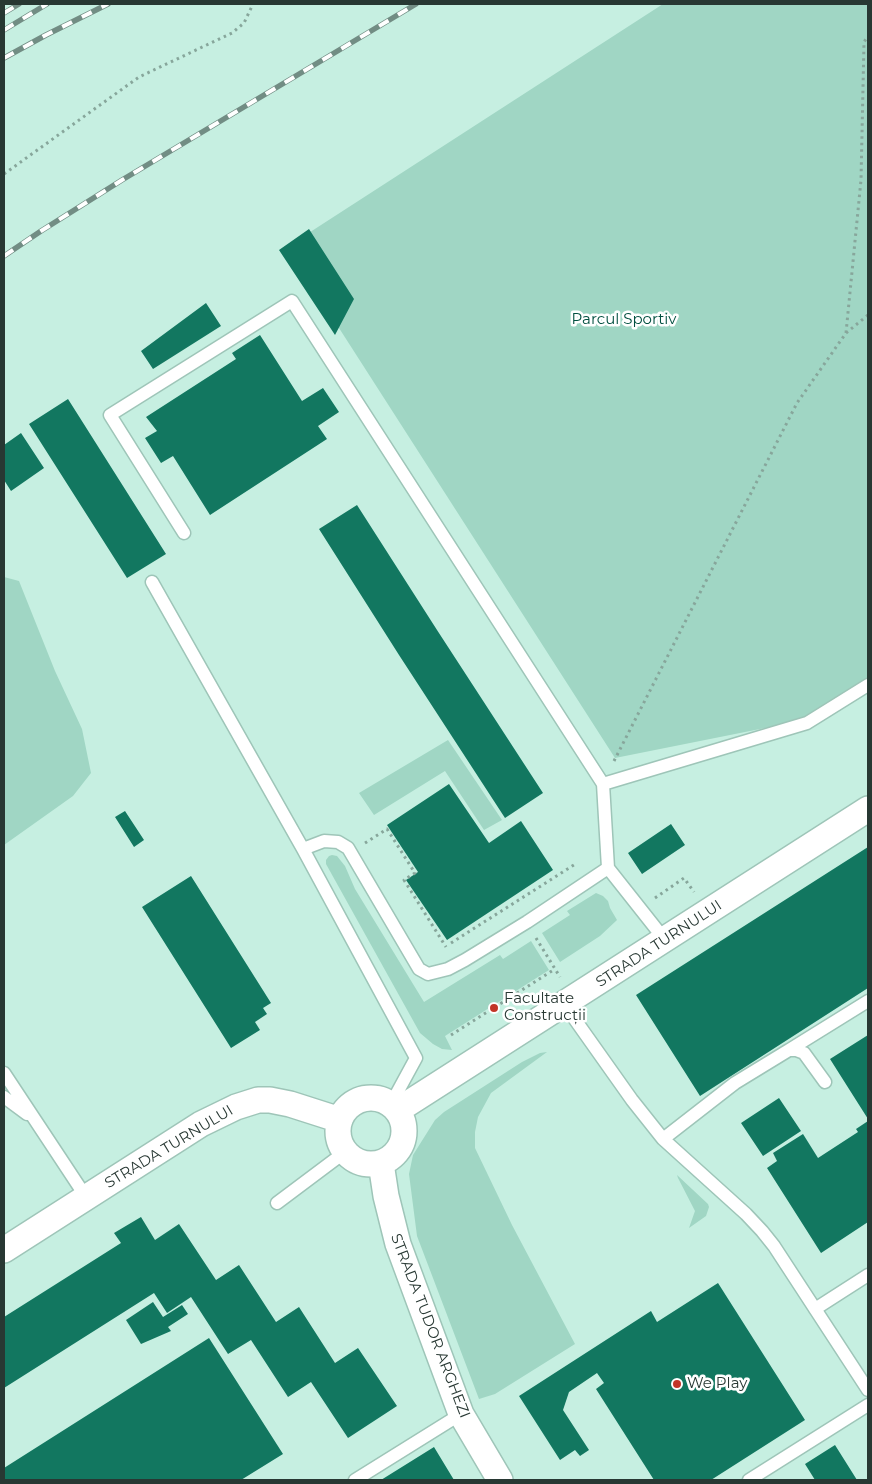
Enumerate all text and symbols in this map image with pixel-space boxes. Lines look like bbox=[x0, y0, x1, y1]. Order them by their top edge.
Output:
park label: Parcul Sportiv bbox=[571, 311, 677, 329]
street label: STRADA TURNULUI bbox=[593, 897, 725, 991]
place label: Facultate Construcții bbox=[504, 990, 586, 1025]
marker: Facultate Construcții bbox=[488, 1002, 500, 1014]
street label: STRADA TURNULUI bbox=[102, 1102, 236, 1192]
street label: STRADA TUDOR ARGHEZI bbox=[386, 1231, 474, 1421]
place label: We Play bbox=[687, 1375, 747, 1393]
marker: We Play bbox=[671, 1378, 683, 1390]

